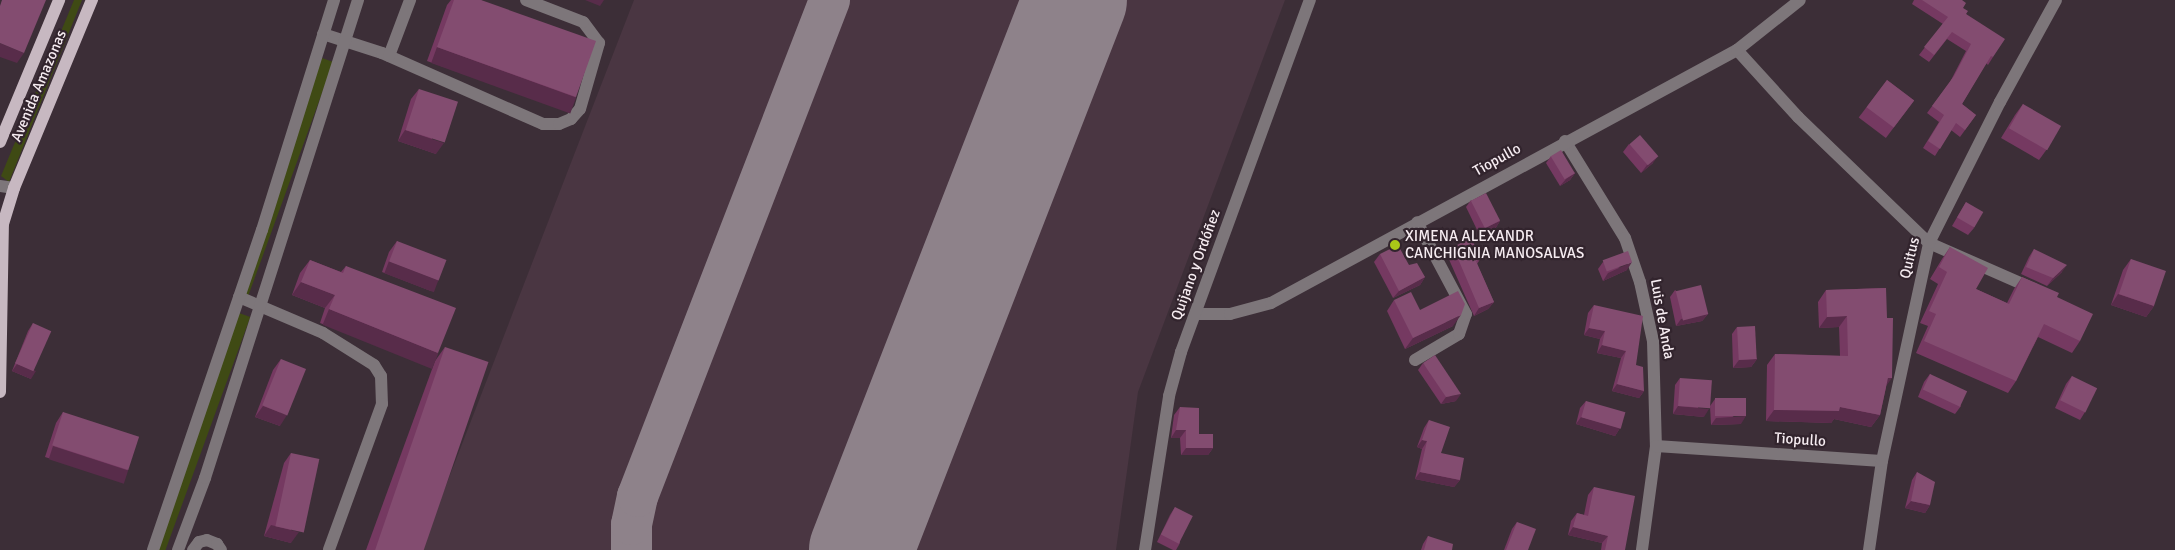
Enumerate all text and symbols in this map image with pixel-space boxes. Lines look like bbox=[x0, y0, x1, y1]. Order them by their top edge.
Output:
street label: Avenida Amazonas bbox=[7, 27, 71, 145]
street label: Tiopullo bbox=[1470, 140, 1524, 180]
street label: Quijano y Ordóñez bbox=[1168, 207, 1224, 323]
place label: XIMENA ALEXANDR CANCHIGNIA MANOSALVAS bbox=[1405, 227, 1584, 262]
street label: Quitus bbox=[1896, 235, 1924, 281]
marker: XIMENA ALEXANDR CANCHIGNIA MANOSALVAS bbox=[1389, 239, 1401, 251]
street label: Luis de Anda bbox=[1646, 277, 1678, 361]
street label: Tiopullo bbox=[1774, 429, 1826, 451]

